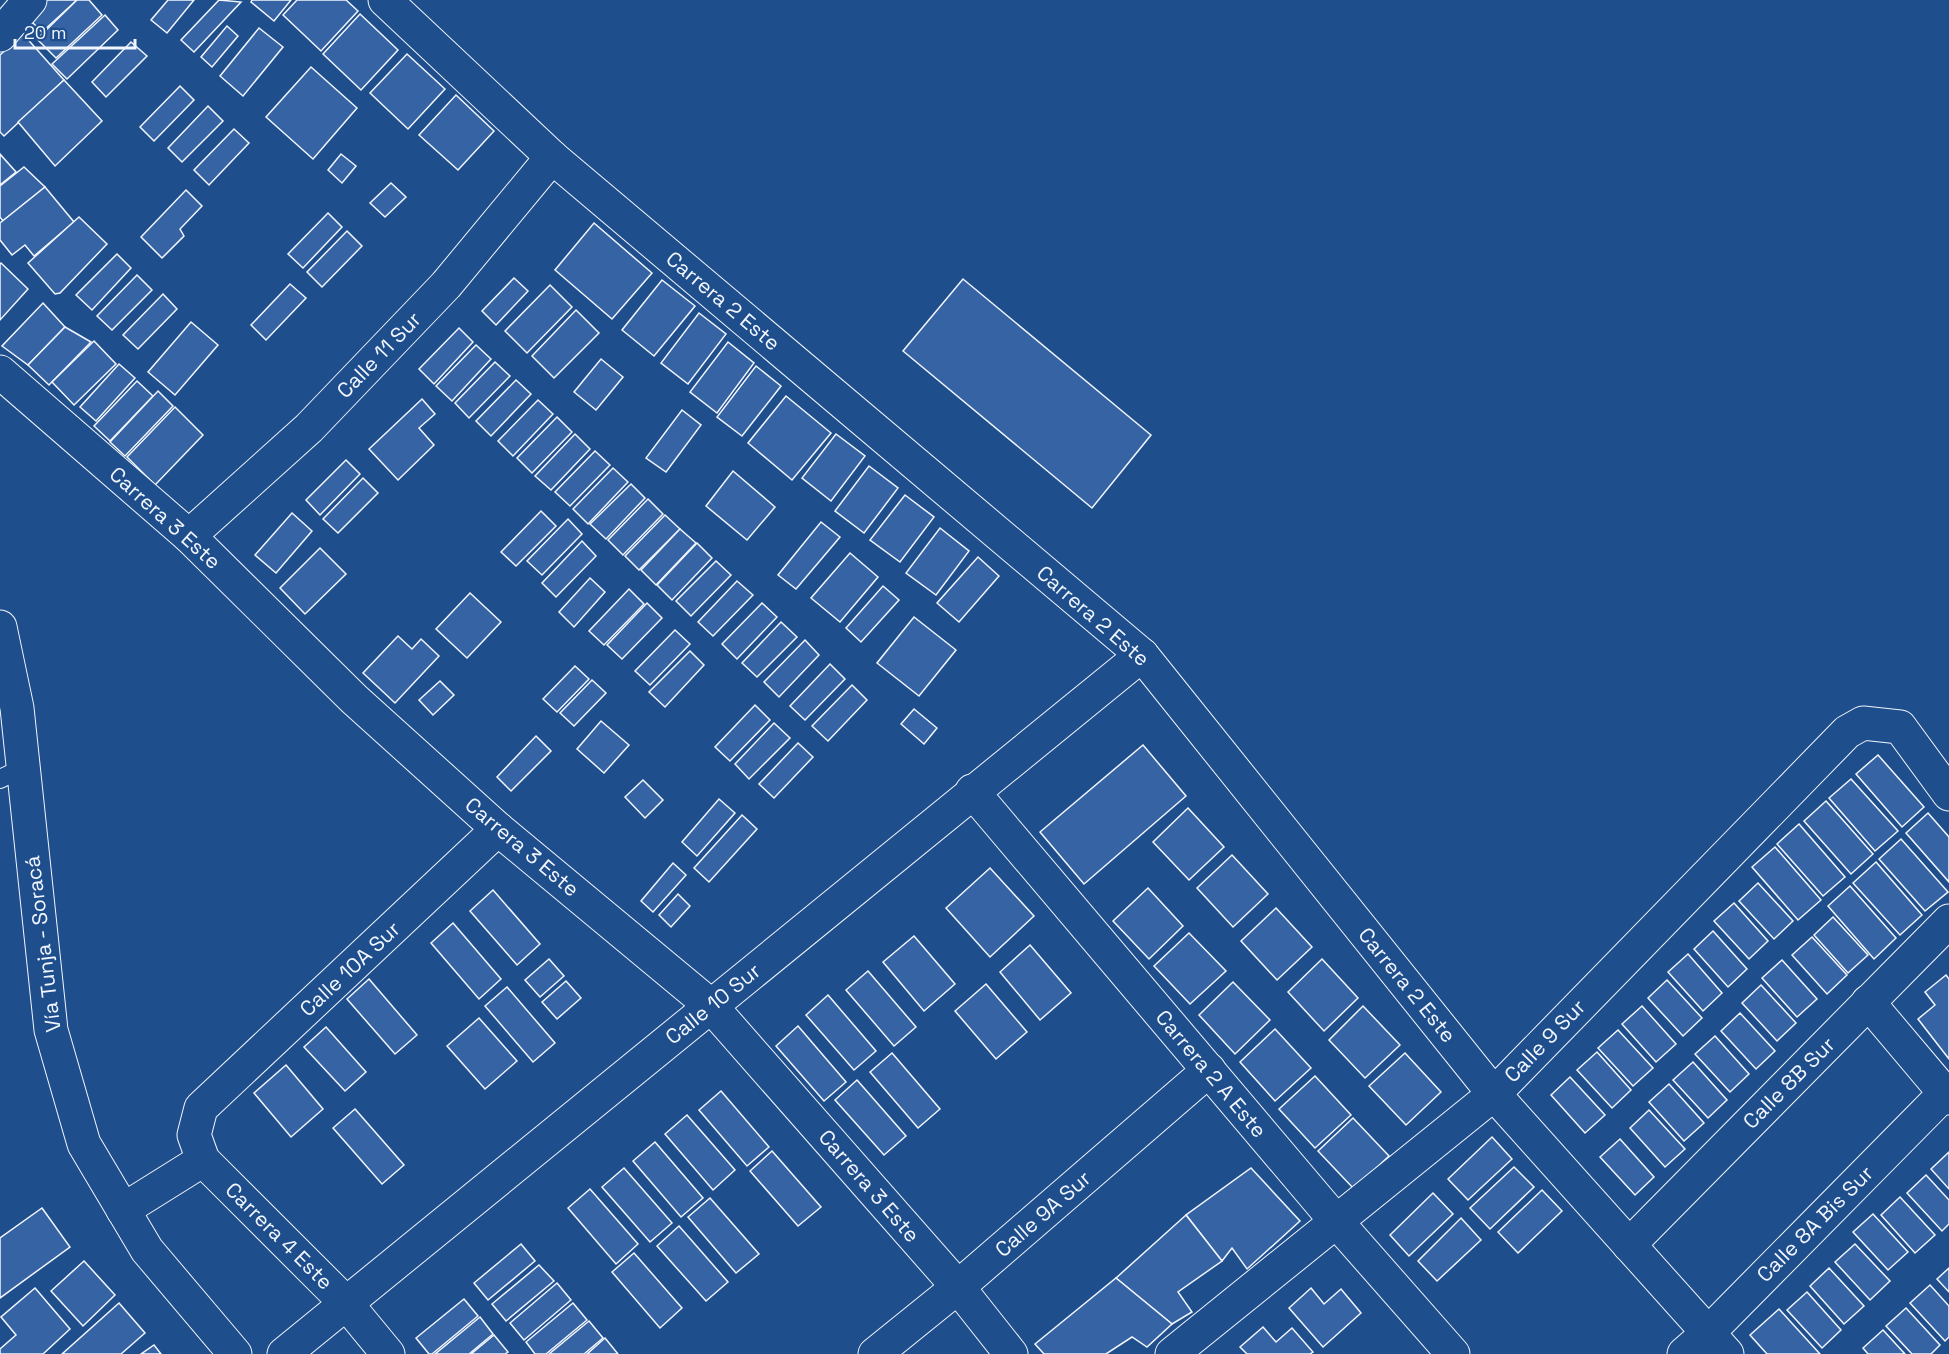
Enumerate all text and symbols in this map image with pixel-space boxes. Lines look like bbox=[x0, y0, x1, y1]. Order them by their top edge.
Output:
scale bar bbox=[15, 12, 135, 50]
text: 20 m bbox=[24, 21, 67, 44]
street label: Carrera 2 Este bbox=[661, 245, 786, 356]
street label: Calle 11 Sur bbox=[331, 306, 427, 404]
street label: Carrera 3 Este bbox=[104, 460, 227, 575]
street label: Carrera 2 Este bbox=[1031, 559, 1155, 672]
street label: Carrera 3 Este bbox=[460, 791, 585, 902]
street label: Vía Tunja - Soracá bbox=[18, 854, 67, 1034]
street label: Calle 10A Sur bbox=[294, 915, 406, 1022]
street label: Carrera 2 Este bbox=[1353, 921, 1462, 1048]
street label: Calle 10 Sur bbox=[660, 957, 766, 1050]
street label: Calle 9 Sur bbox=[1498, 993, 1591, 1088]
street label: Carrera 2 A Este bbox=[1150, 1004, 1273, 1143]
street label: Calle 8B Sur bbox=[1737, 1031, 1841, 1135]
street label: Carrera 3 Este bbox=[813, 1124, 926, 1248]
street label: Calle 8A Bis Sur bbox=[1751, 1160, 1879, 1288]
street label: Calle 9A Sur bbox=[989, 1165, 1096, 1263]
street label: Carrera 4 Este bbox=[220, 1176, 339, 1295]

